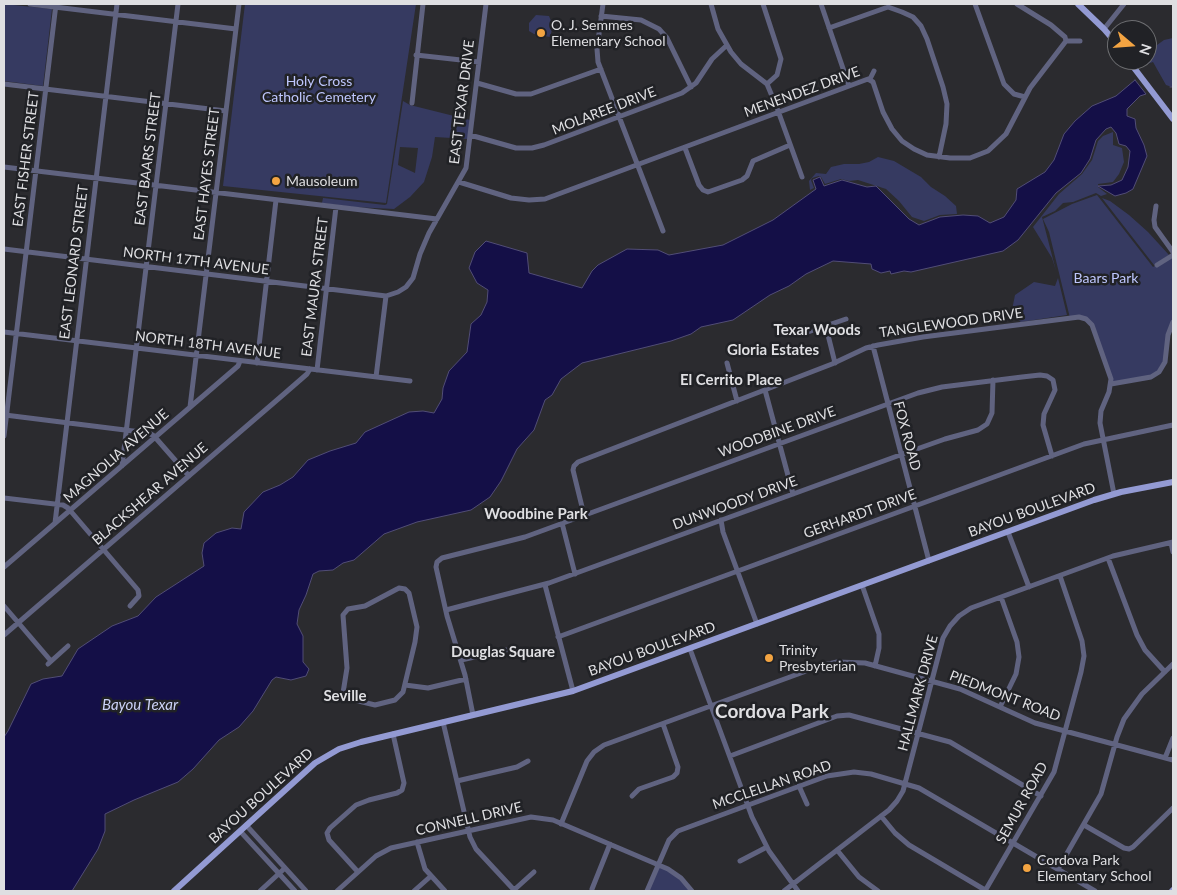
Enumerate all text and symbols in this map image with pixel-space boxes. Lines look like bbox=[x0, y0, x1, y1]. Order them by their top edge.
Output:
place label: O. J. Semmes Elementary School bbox=[551, 17, 665, 49]
north arrow bbox=[1107, 20, 1157, 70]
marker: O. J. Semmes Elementary School bbox=[535, 27, 547, 39]
street label: EAST TEXAR DRIVE bbox=[446, 39, 478, 165]
text: N bbox=[1136, 42, 1156, 57]
street label: MENENDEZ DRIVE bbox=[742, 63, 862, 121]
park label: Holy Cross Catholic Cemetery bbox=[262, 73, 376, 105]
street label: MOLAREE DRIVE bbox=[550, 83, 658, 139]
street label: EAST FISHER STREET bbox=[9, 90, 43, 228]
street label: EAST BAARS STREET bbox=[132, 92, 164, 226]
street label: EAST HAYES STREET bbox=[191, 107, 223, 241]
place label: Mausoleum bbox=[286, 173, 358, 189]
marker: Mausoleum bbox=[270, 175, 282, 187]
street label: EAST LEONARD STREET bbox=[56, 184, 92, 340]
street label: EAST MAURA STREET bbox=[298, 216, 332, 358]
street label: NORTH 17TH AVENUE bbox=[122, 244, 270, 278]
park label: Baars Park bbox=[1074, 270, 1138, 286]
street label: TANGLEWOOD DRIVE bbox=[878, 305, 1024, 341]
district label: Texar Woods bbox=[774, 321, 860, 339]
street label: NORTH 18TH AVENUE bbox=[134, 328, 282, 362]
district label: Gloria Estates bbox=[727, 341, 819, 359]
district label: El Cerrito Place bbox=[680, 371, 782, 389]
street label: FOX ROAD bbox=[890, 400, 924, 472]
street label: WOODBINE DRIVE bbox=[716, 403, 838, 461]
street label: MAGNOLIA AVENUE bbox=[60, 406, 172, 506]
street label: BLACKSHEAR AVENUE bbox=[89, 439, 211, 549]
street label: DUNWOODY DRIVE bbox=[670, 473, 800, 533]
street label: BAYOU BOULEVARD bbox=[966, 479, 1098, 541]
street label: GERHARDT DRIVE bbox=[801, 486, 919, 542]
district label: Woodbine Park bbox=[484, 505, 588, 523]
street label: BAYOU BOULEVARD bbox=[586, 618, 718, 680]
street label: HALLMARK DRIVE bbox=[894, 633, 942, 753]
place label: Trinity Presbyterian bbox=[779, 642, 856, 674]
district label: Douglas Square bbox=[451, 643, 555, 661]
marker: Trinity Presbyterian bbox=[763, 652, 775, 664]
street label: PIEDMONT ROAD bbox=[947, 667, 1063, 725]
district label: Seville bbox=[323, 687, 367, 705]
water label: Bayou Texar bbox=[102, 696, 178, 714]
district label: Cordova Park bbox=[715, 701, 829, 723]
street label: BAYOU BOULEVARD bbox=[206, 745, 316, 847]
street label: MCCLELLAN ROAD bbox=[710, 757, 834, 813]
street label: SEMUR ROAD bbox=[993, 759, 1051, 847]
street label: CONNELL DRIVE bbox=[414, 799, 524, 839]
place label: Cordova Park Elementary School bbox=[1037, 852, 1151, 884]
marker: Cordova Park Elementary School bbox=[1021, 862, 1033, 874]

